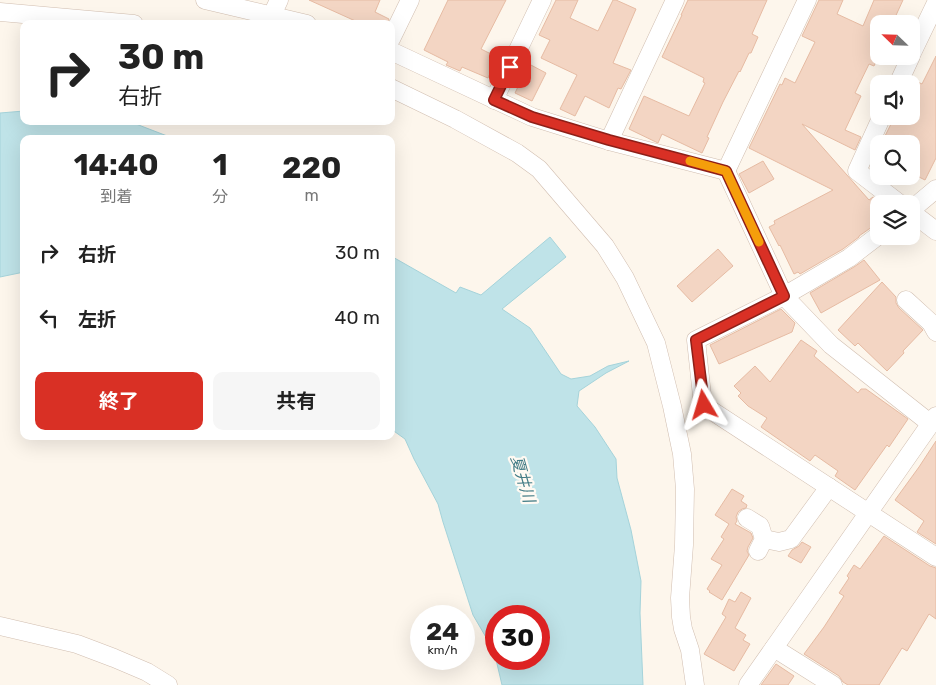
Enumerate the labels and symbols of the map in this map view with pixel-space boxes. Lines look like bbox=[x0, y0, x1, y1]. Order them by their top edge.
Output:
north arrow bbox=[870, 15, 920, 65]
pin bbox=[489, 46, 531, 88]
position arrow bbox=[677, 378, 729, 430]
water label: 夏井川 bbox=[507, 453, 539, 507]
speed limit sign: 30 bbox=[485, 605, 550, 670]

